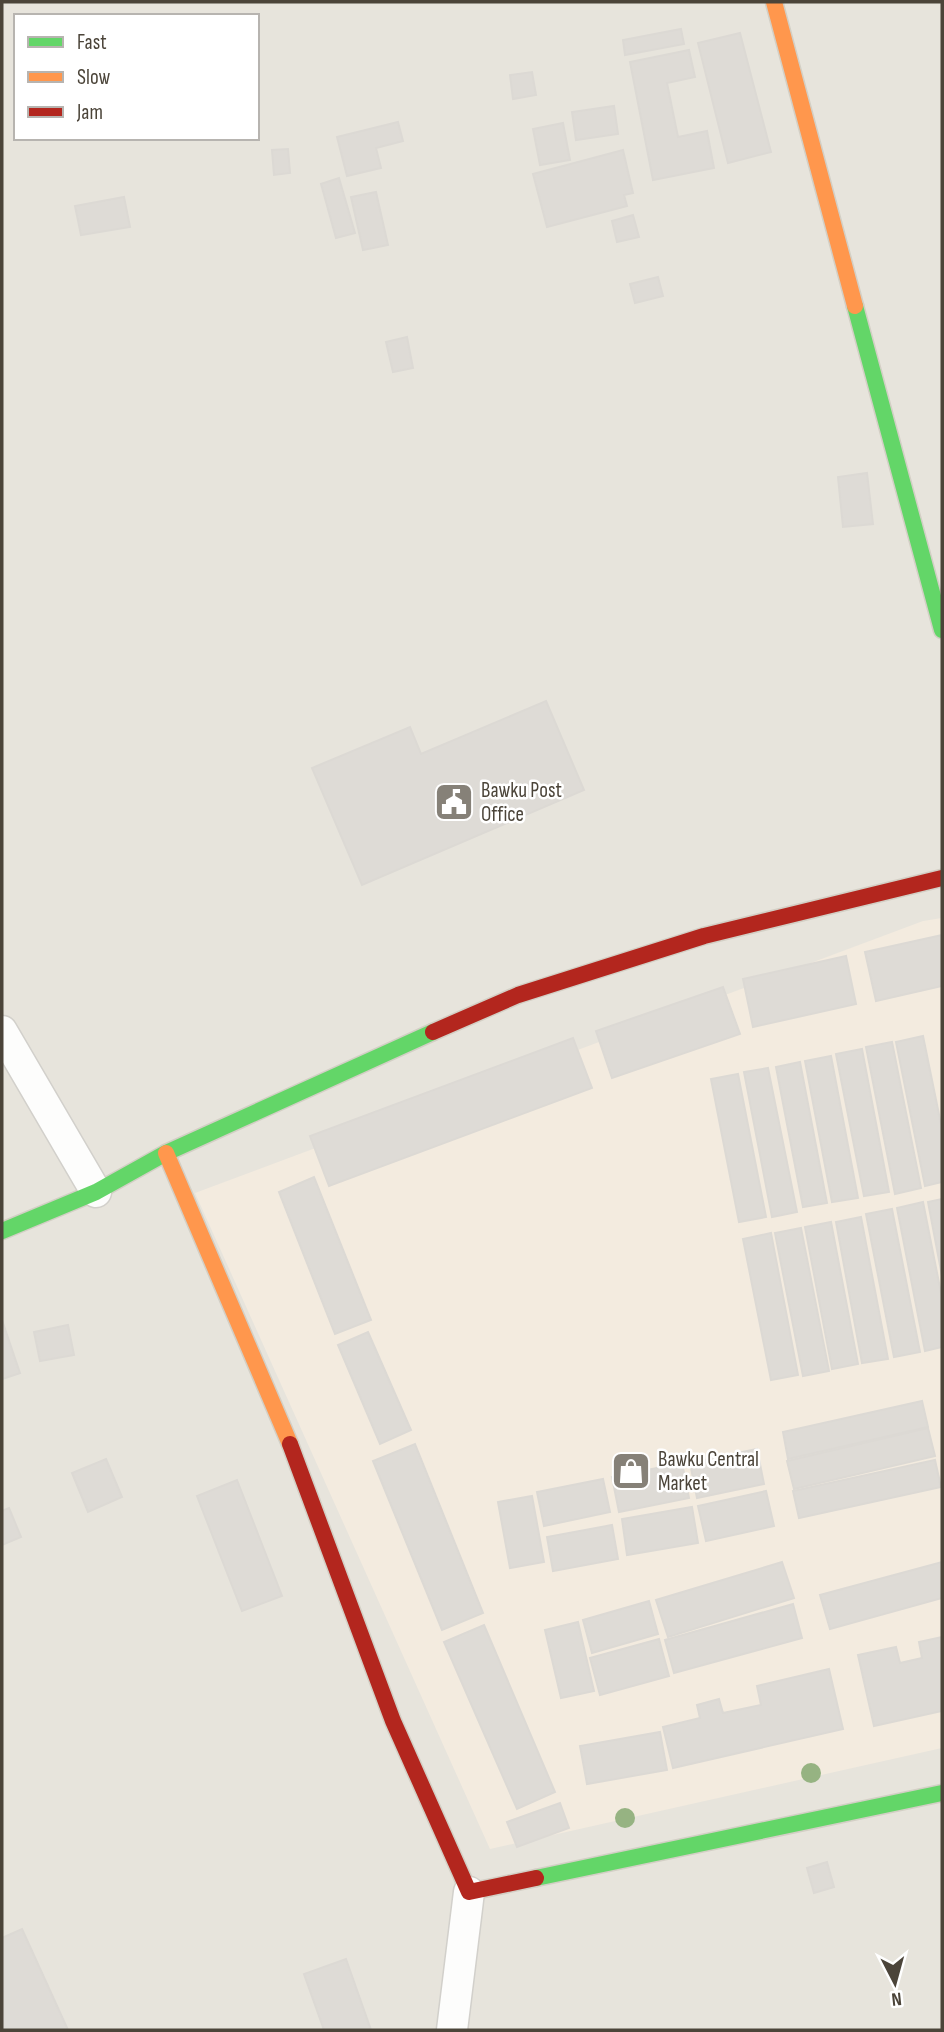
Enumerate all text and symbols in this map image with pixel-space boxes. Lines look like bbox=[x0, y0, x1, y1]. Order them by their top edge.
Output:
legend bbox=[14, 14, 259, 140]
text: Fast bbox=[77, 30, 107, 55]
text: Slow bbox=[77, 65, 111, 90]
text: Jam bbox=[76, 100, 103, 125]
place label: Bawku Post Office bbox=[481, 778, 562, 827]
public building icon: Bawku Post Office bbox=[433, 781, 475, 823]
place label: Bawku Central Market bbox=[658, 1447, 759, 1496]
shop icon: Bawku Central Market bbox=[610, 1450, 652, 1492]
north arrow bbox=[860, 1948, 930, 2018]
text: N bbox=[890, 1986, 903, 2010]

